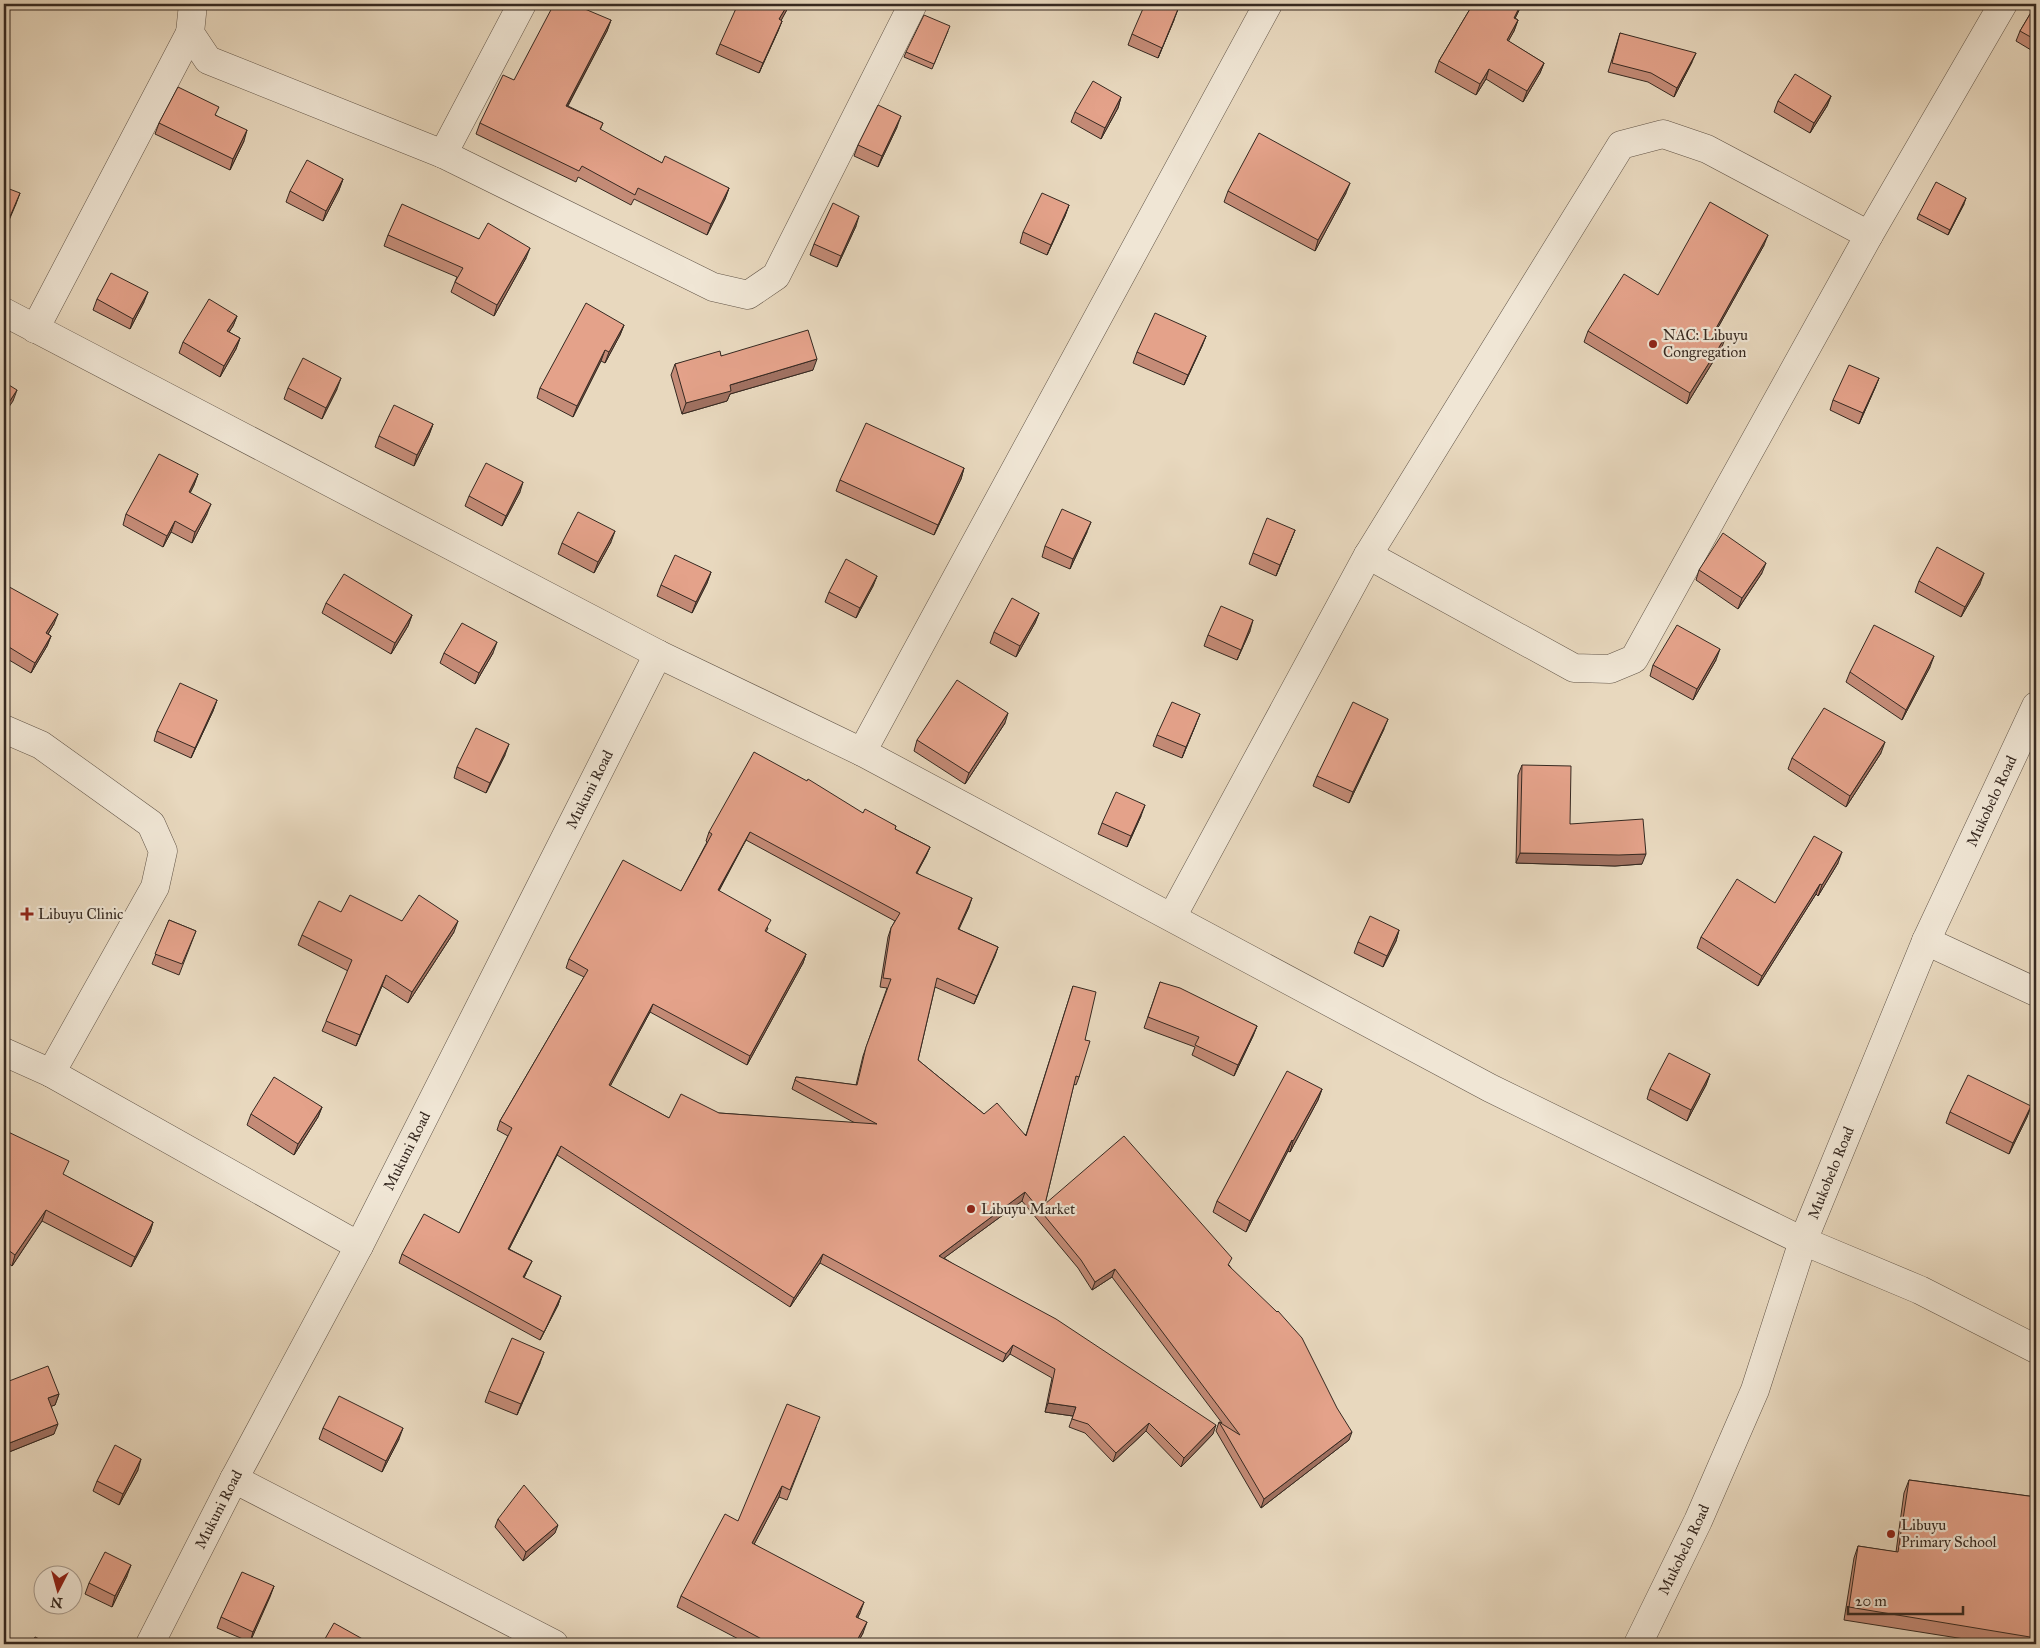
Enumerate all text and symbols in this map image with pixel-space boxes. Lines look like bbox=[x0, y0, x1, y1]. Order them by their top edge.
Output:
place label: NAC: Libuyu Congregation bbox=[1663, 326, 1748, 361]
marker: NAC: Libuyu Congregation bbox=[1647, 338, 1659, 350]
street label: Mukuni Road bbox=[562, 747, 617, 832]
street label: Mukobelo Road bbox=[1963, 752, 2021, 849]
place label: Libuyu Clinic bbox=[38, 905, 123, 923]
marker: Libuyu Clinic bbox=[20, 907, 34, 921]
street label: Mukuni Road bbox=[380, 1108, 435, 1193]
street label: Mukobelo Road bbox=[1804, 1123, 1858, 1222]
place label: Libuyu Market bbox=[981, 1200, 1076, 1218]
marker: Libuyu Market bbox=[965, 1203, 977, 1215]
street label: Mukuni Road bbox=[191, 1467, 246, 1552]
street label: Mukobelo Road bbox=[1654, 1501, 1713, 1598]
place label: Libuyu Primary School bbox=[1901, 1516, 1998, 1551]
marker: Libuyu Primary School bbox=[1885, 1528, 1897, 1540]
north arrow bbox=[32, 1566, 82, 1616]
scale bar bbox=[1848, 1583, 1962, 1615]
text: 20 m bbox=[1855, 1592, 1887, 1610]
text: N bbox=[50, 1593, 63, 1612]

